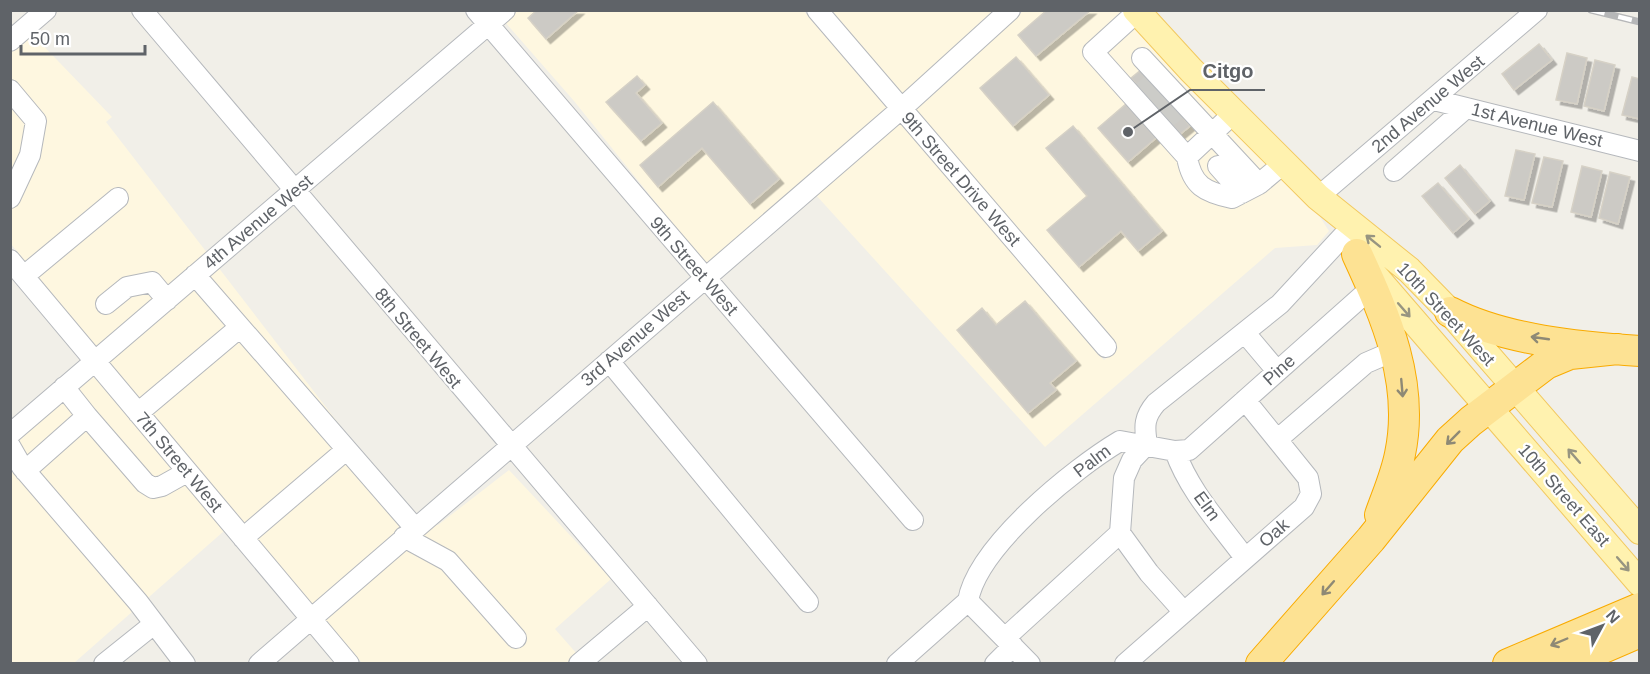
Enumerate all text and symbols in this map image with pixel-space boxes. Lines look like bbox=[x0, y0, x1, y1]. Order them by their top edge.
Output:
scale bar bbox=[21, 18, 146, 56]
text: 50 m bbox=[30, 29, 70, 49]
street label: 2nd Avenue West bbox=[1368, 51, 1488, 157]
callout: Citgo bbox=[1190, 52, 1265, 90]
text: Citgo bbox=[1202, 60, 1254, 82]
street label: 1st Avenue West bbox=[1469, 99, 1605, 151]
street label: 9th Street Drive West bbox=[897, 108, 1025, 250]
street label: 4th Avenue West bbox=[200, 171, 316, 273]
street label: 9th Street West bbox=[646, 213, 742, 319]
one-way arrow bbox=[1366, 235, 1382, 248]
street label: 10th Street West bbox=[1393, 258, 1499, 370]
street label: 8th Street West bbox=[371, 284, 465, 392]
street label: 3rd Avenue West bbox=[577, 286, 693, 390]
one-way arrow bbox=[1397, 302, 1411, 317]
one-way arrow bbox=[1530, 333, 1550, 344]
street label: Pine bbox=[1259, 351, 1299, 389]
one-way arrow bbox=[1397, 378, 1408, 398]
street label: 7th Street West bbox=[132, 408, 226, 516]
one-way arrow bbox=[1445, 431, 1460, 446]
street label: 10th Street East bbox=[1514, 440, 1614, 550]
street label: Palm bbox=[1070, 441, 1114, 481]
one-way arrow bbox=[1567, 449, 1581, 464]
street label: Elm bbox=[1190, 488, 1224, 524]
street label: Oak bbox=[1255, 514, 1294, 551]
one-way arrow bbox=[1616, 556, 1630, 571]
one-way arrow bbox=[1321, 580, 1335, 595]
north arrow bbox=[1572, 596, 1632, 656]
text: N bbox=[1603, 607, 1623, 626]
one-way arrow bbox=[1551, 637, 1569, 648]

